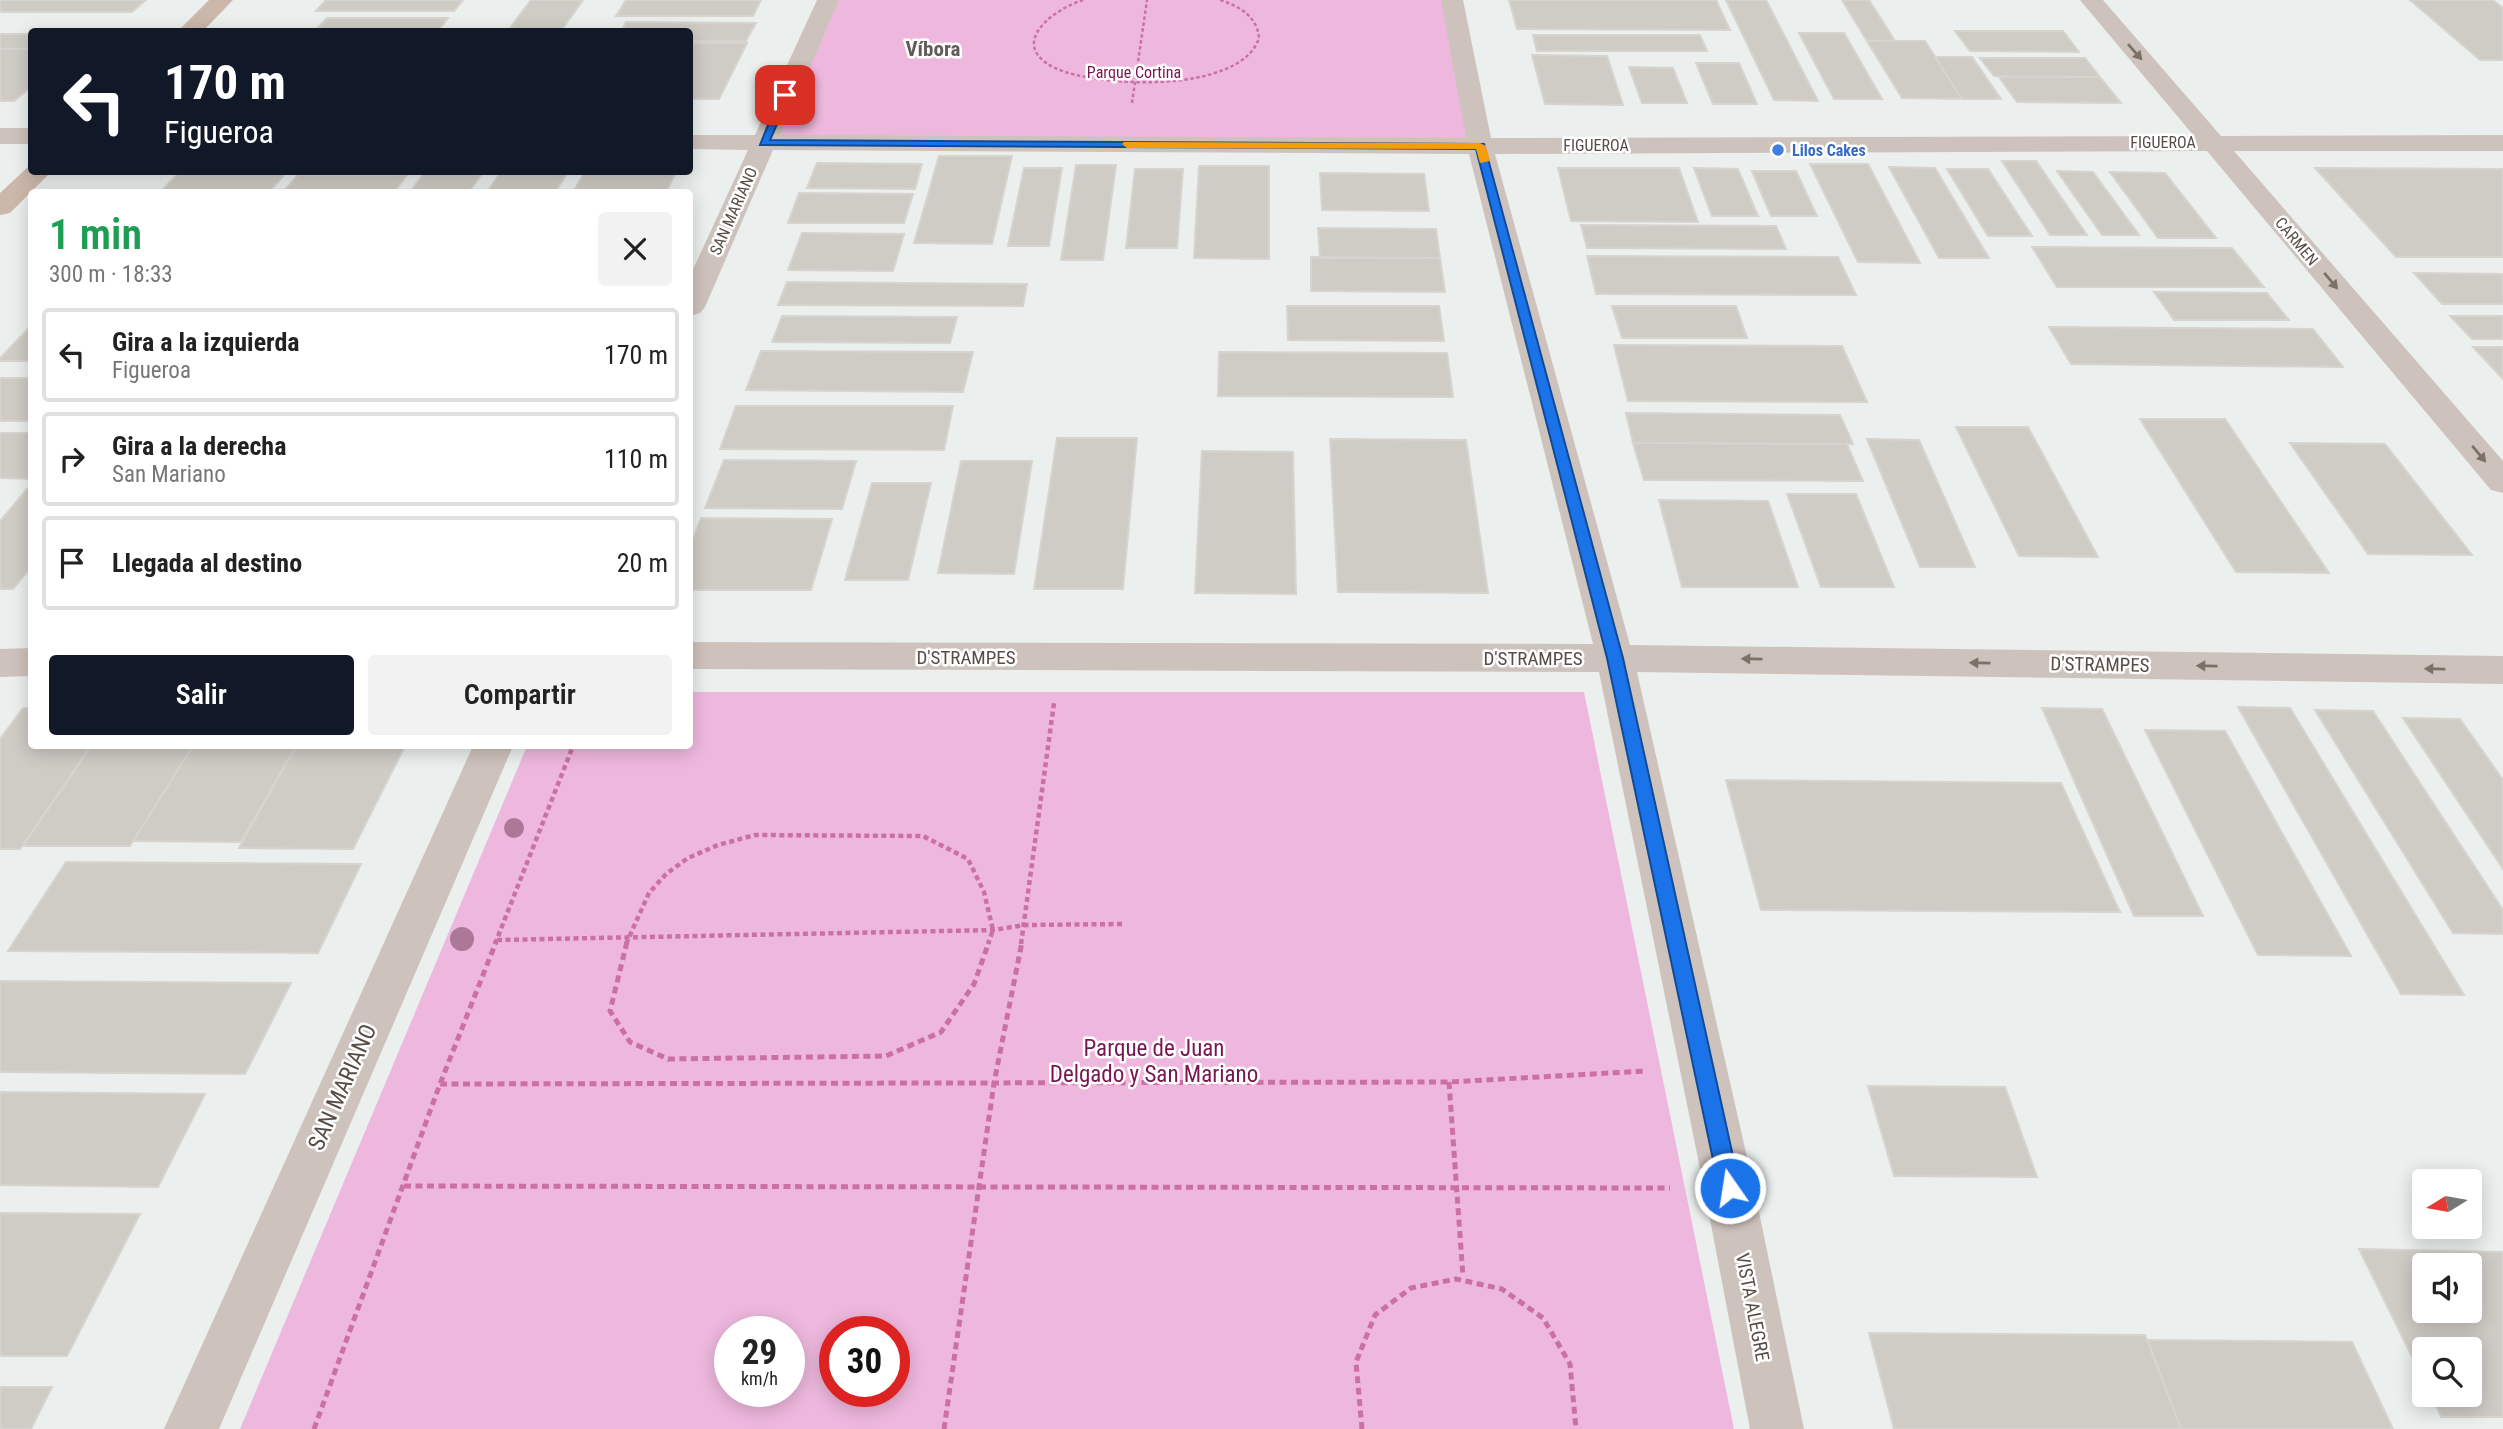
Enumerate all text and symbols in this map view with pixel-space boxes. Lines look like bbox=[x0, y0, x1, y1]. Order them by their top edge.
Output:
district label: Víbora bbox=[905, 37, 961, 61]
one-way arrow bbox=[2127, 43, 2143, 61]
text: 170 m bbox=[164, 54, 286, 111]
icon: left bbox=[49, 56, 140, 147]
park label: Parque Cortina bbox=[1087, 63, 1181, 82]
pin bbox=[755, 65, 815, 125]
icon: arrive bbox=[766, 76, 804, 114]
text: Figueroa bbox=[164, 113, 274, 151]
street label: FIGUEROA bbox=[2130, 133, 2196, 152]
street label: FIGUEROA bbox=[1563, 136, 1629, 155]
place label: Lilos Cakes bbox=[1792, 141, 1866, 160]
marker: Lilos Cakes bbox=[1770, 142, 1786, 158]
street label: SAN MARIANO bbox=[706, 164, 761, 258]
text: 1 min bbox=[49, 210, 142, 259]
button: close bbox=[598, 212, 672, 286]
street label: CARMEN bbox=[2271, 213, 2322, 269]
text: 300 m · 18:33 bbox=[49, 261, 173, 288]
one-way arrow bbox=[2323, 272, 2338, 289]
text: Gira a la izquierda bbox=[112, 327, 300, 357]
icon: left bbox=[53, 336, 91, 374]
text: 170 m bbox=[604, 340, 668, 370]
text: Figueroa bbox=[112, 357, 191, 384]
text: Gira a la derecha bbox=[112, 431, 286, 461]
icon: right bbox=[53, 440, 91, 478]
text: 110 m bbox=[604, 444, 668, 474]
one-way arrow bbox=[2471, 445, 2486, 462]
text: San Mariano bbox=[112, 461, 226, 488]
icon: arrive bbox=[53, 544, 91, 582]
text: Llegada al destino bbox=[112, 548, 302, 578]
text: 20 m bbox=[617, 548, 668, 578]
street label: D'STRAMPES bbox=[916, 646, 1016, 669]
street label: D'STRAMPES bbox=[1483, 647, 1583, 670]
street label: D'STRAMPES bbox=[2050, 652, 2150, 677]
one-way arrow bbox=[1741, 654, 1763, 665]
button: Salir bbox=[49, 655, 354, 735]
button: Compartir bbox=[368, 655, 672, 735]
one-way arrow bbox=[1969, 657, 1991, 668]
one-way arrow bbox=[2196, 660, 2218, 672]
one-way arrow bbox=[2424, 663, 2446, 675]
street label: SAN MARIANO bbox=[303, 1020, 382, 1154]
park label: Parque de Juan Delgado y San Mariano bbox=[1050, 1035, 1258, 1088]
position arrow bbox=[1693, 1151, 1767, 1225]
north arrow bbox=[2412, 1169, 2482, 1239]
map controls bbox=[2412, 1169, 2482, 1407]
street label: VISTA ALEGRE bbox=[1731, 1251, 1774, 1363]
button: sound bbox=[2412, 1253, 2482, 1323]
speed limit sign: 30 bbox=[819, 1316, 910, 1407]
text: 29 bbox=[742, 1332, 777, 1373]
button: search bbox=[2412, 1337, 2482, 1407]
text: km/h bbox=[741, 1368, 778, 1389]

